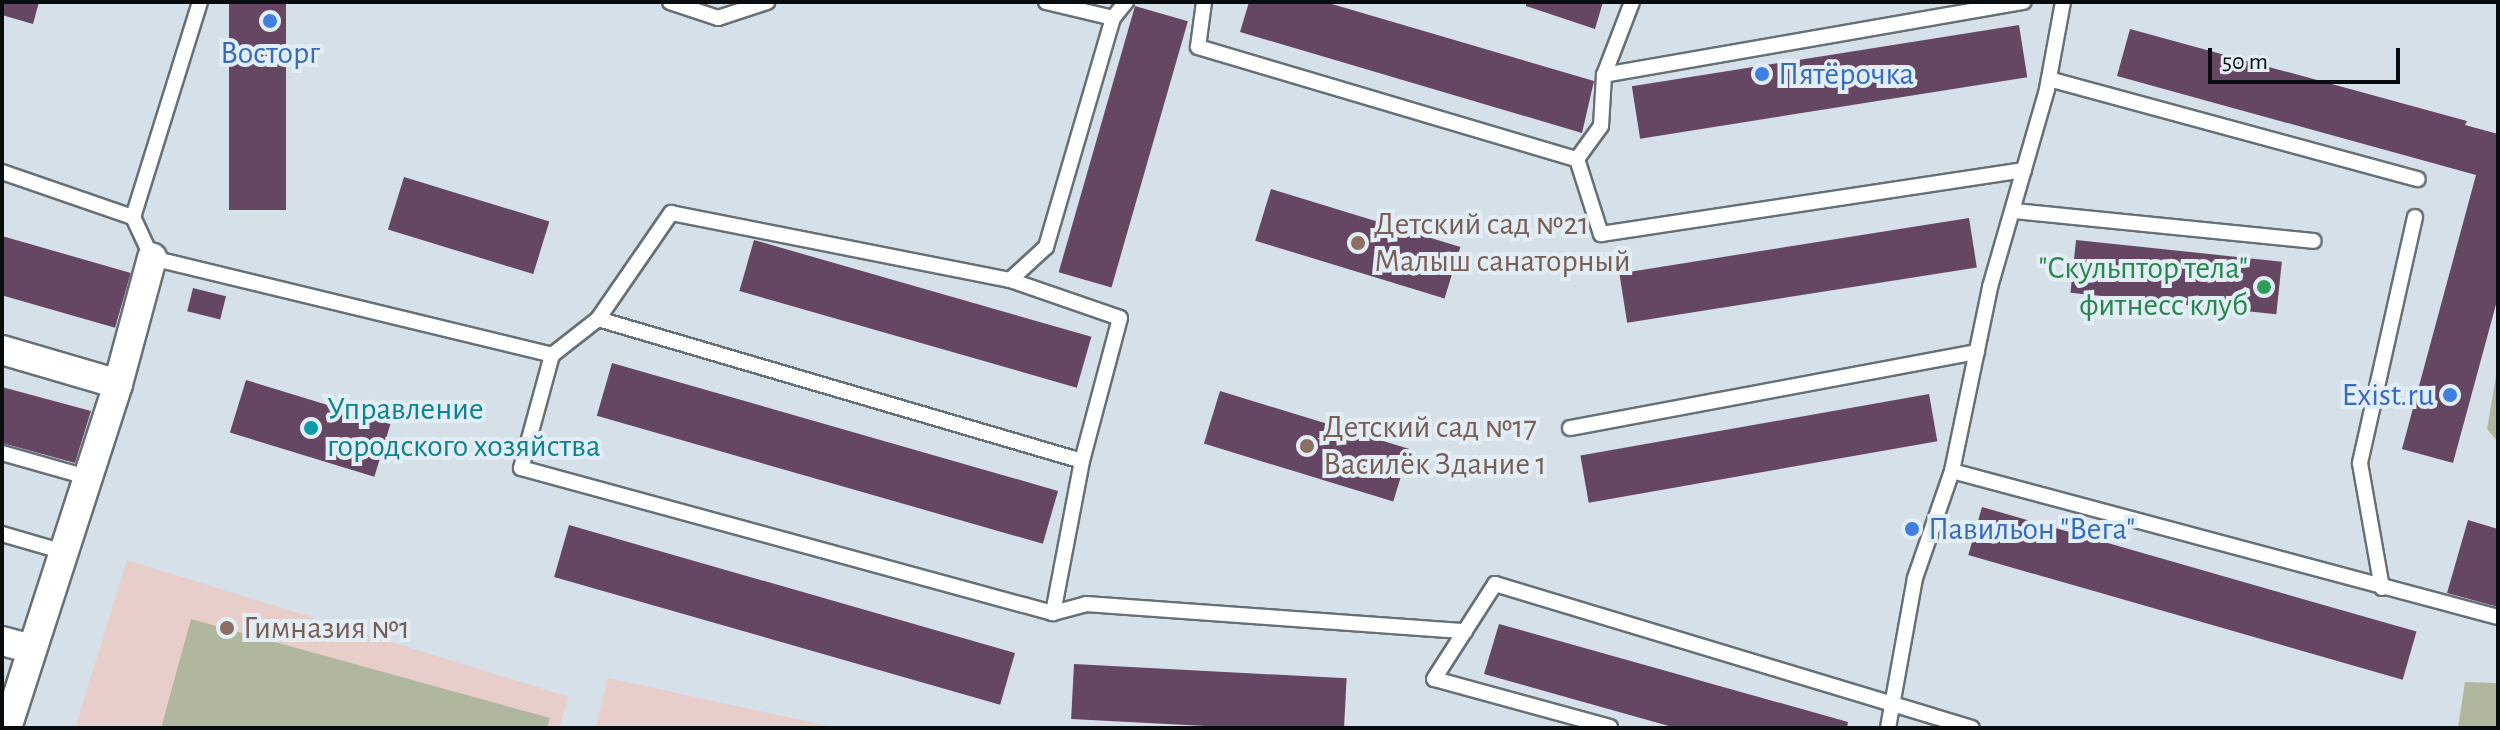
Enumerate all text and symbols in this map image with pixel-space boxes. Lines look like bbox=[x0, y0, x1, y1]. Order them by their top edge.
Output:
marker: Восторг bbox=[261, 12, 279, 30]
scale bar bbox=[2212, 32, 2404, 82]
place label: Восторг bbox=[220, 34, 320, 72]
text: 50 m bbox=[2222, 50, 2268, 74]
place label: Пятёрочка bbox=[1778, 55, 1914, 93]
marker: Пятёрочка bbox=[1753, 65, 1771, 83]
place label: Детский сад №21 Малыш санаторный bbox=[1374, 206, 1631, 281]
marker: Детский сад №21 Малыш санаторный bbox=[1349, 234, 1367, 252]
place label: "Скульптор тела" фитнесс клуб bbox=[2039, 250, 2248, 325]
marker: "Скульптор тела" фитнесс клуб bbox=[2255, 278, 2273, 296]
place label: Exist.ru bbox=[2342, 376, 2434, 414]
marker: Exist.ru bbox=[2441, 386, 2459, 404]
place label: Управление городского хозяйства bbox=[327, 391, 601, 466]
place label: Детский сад №17 Василёк Здание 1 bbox=[1323, 409, 1546, 484]
marker: Управление городского хозяйства bbox=[302, 419, 320, 437]
marker: Детский сад №17 Василёк Здание 1 bbox=[1298, 437, 1316, 455]
place label: Павильон "Вега" bbox=[1928, 510, 2135, 548]
marker: Павильон "Вега" bbox=[1903, 520, 1921, 538]
place label: Гимназия №1 bbox=[243, 609, 410, 647]
marker: Гимназия №1 bbox=[218, 619, 236, 637]

